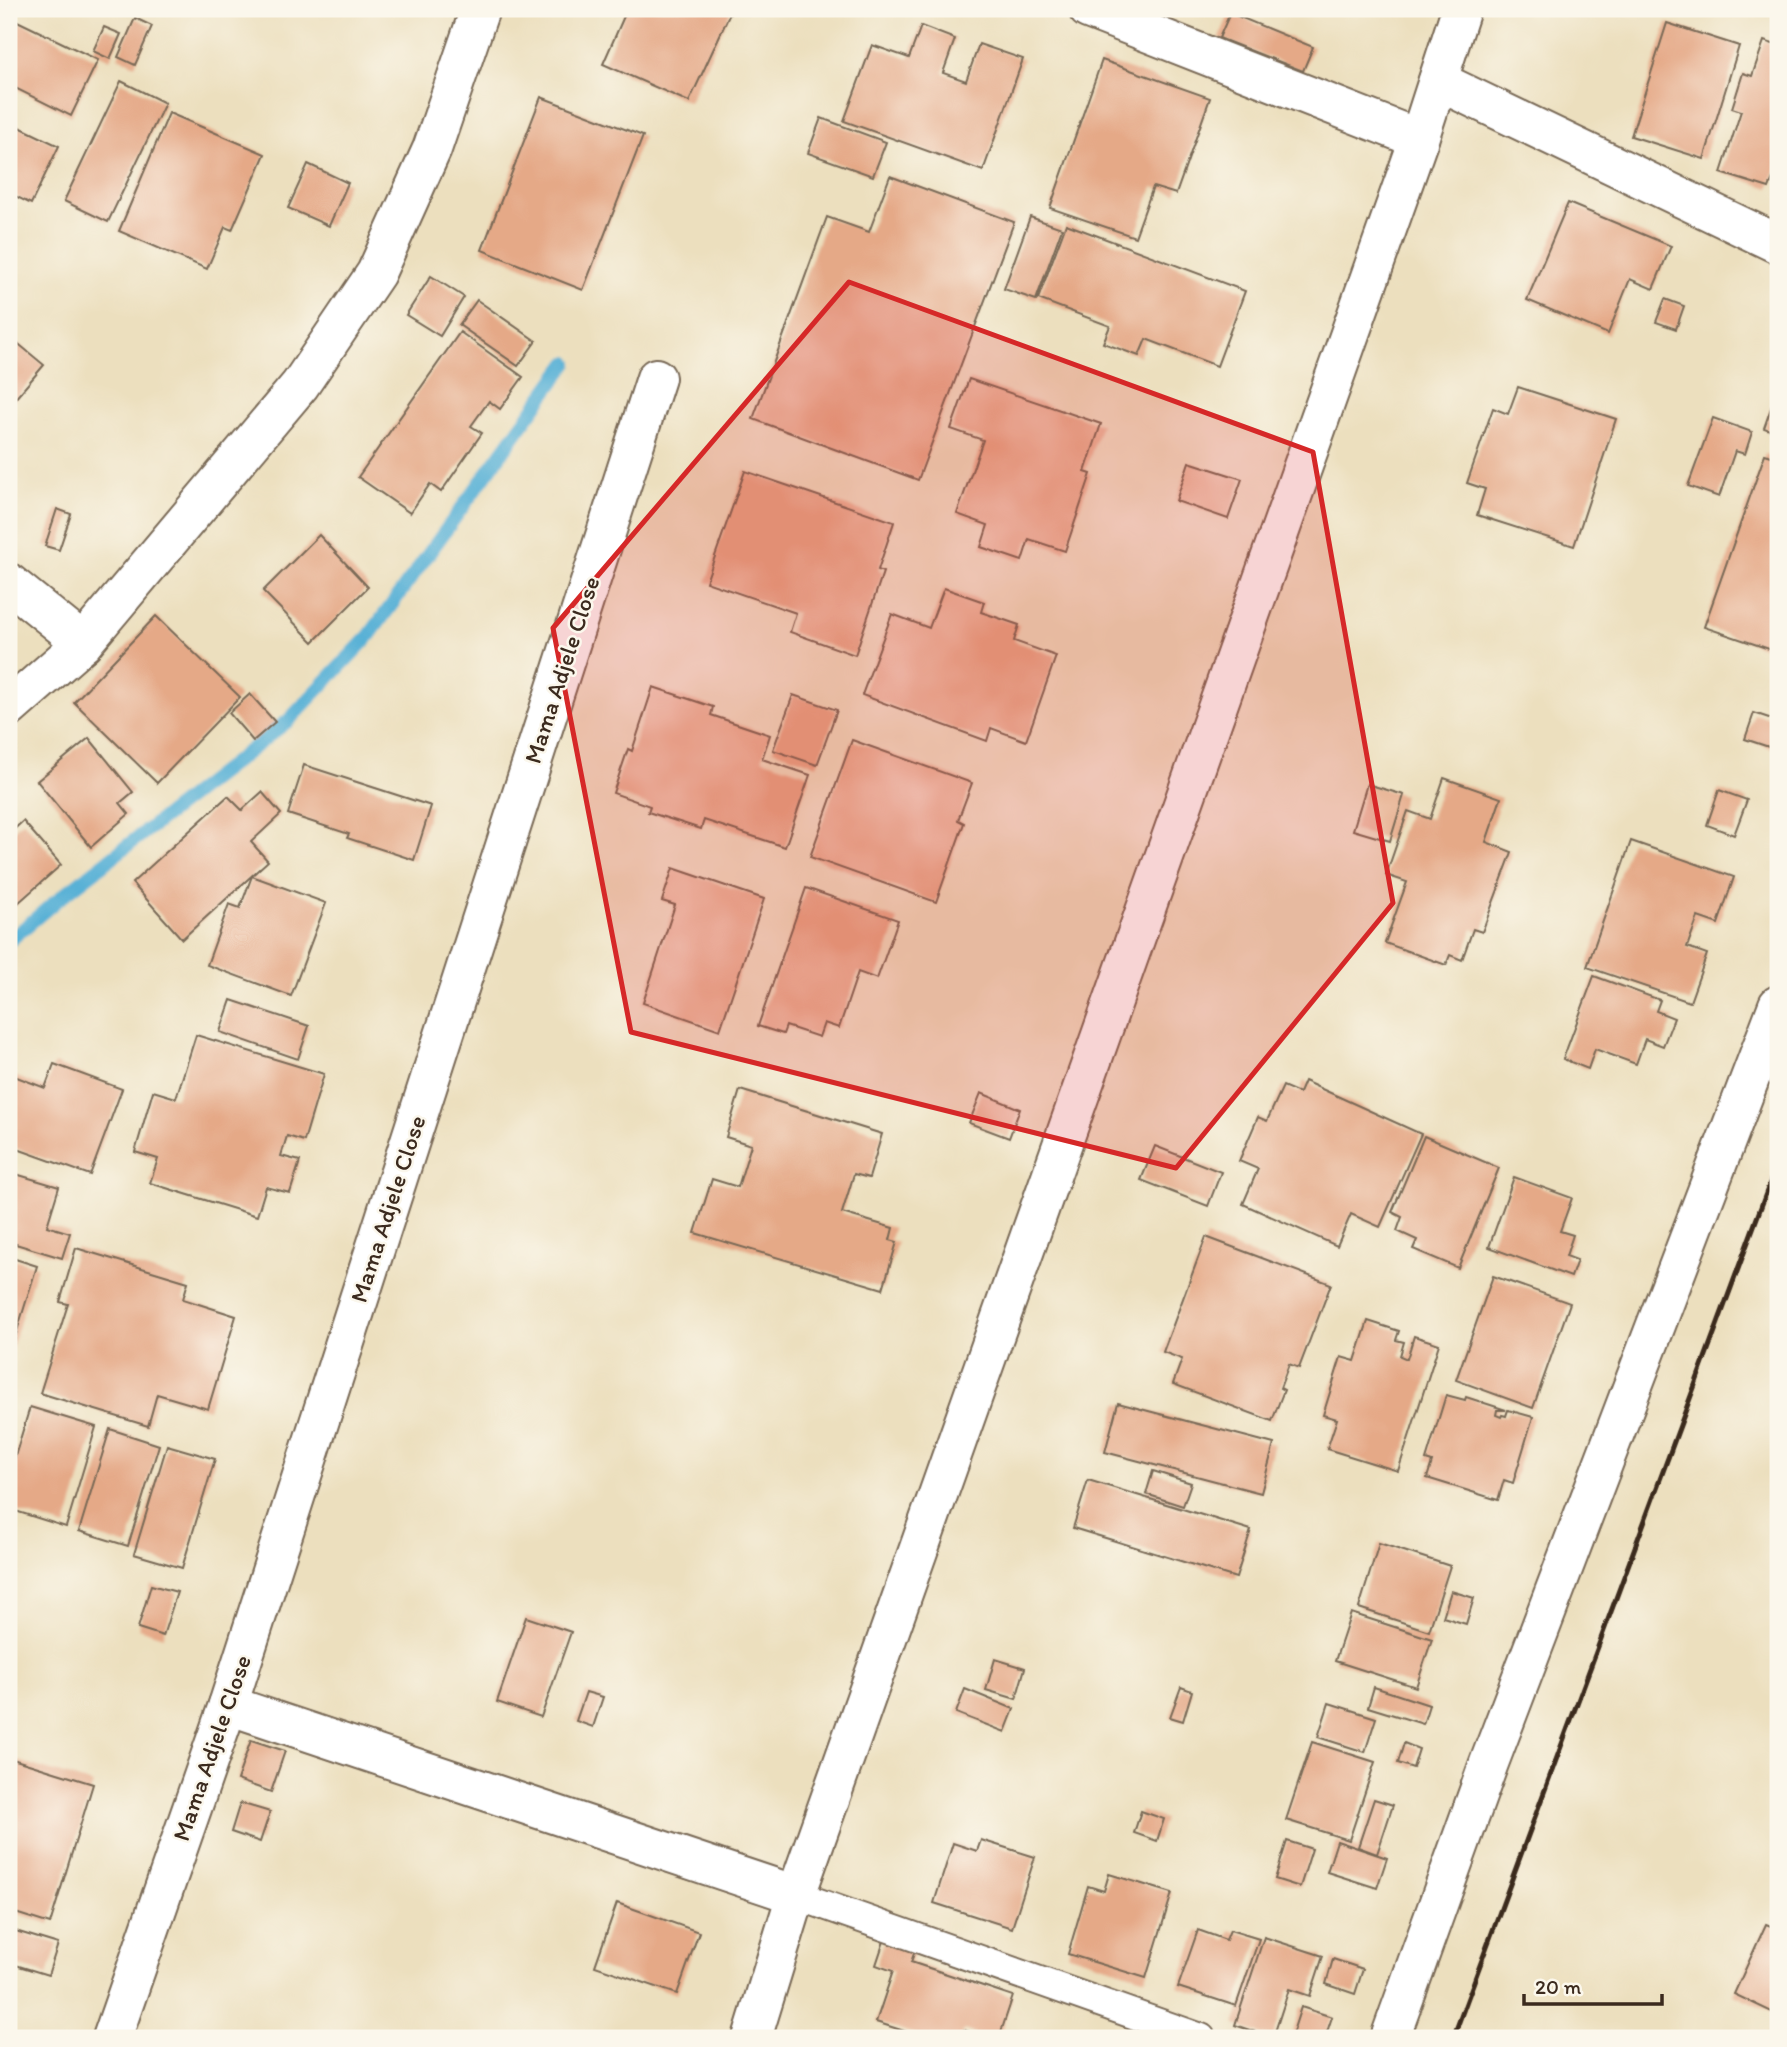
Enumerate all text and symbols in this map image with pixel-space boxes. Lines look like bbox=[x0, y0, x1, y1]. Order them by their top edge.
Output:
street label: Mama Adjele Close bbox=[518, 573, 605, 767]
street label: Mama Adjele Close bbox=[344, 1112, 431, 1306]
street label: Mama Adjele Close bbox=[166, 1651, 257, 1845]
scale bar bbox=[1524, 1963, 1663, 2007]
text: 20 m bbox=[1535, 1974, 1582, 1999]

